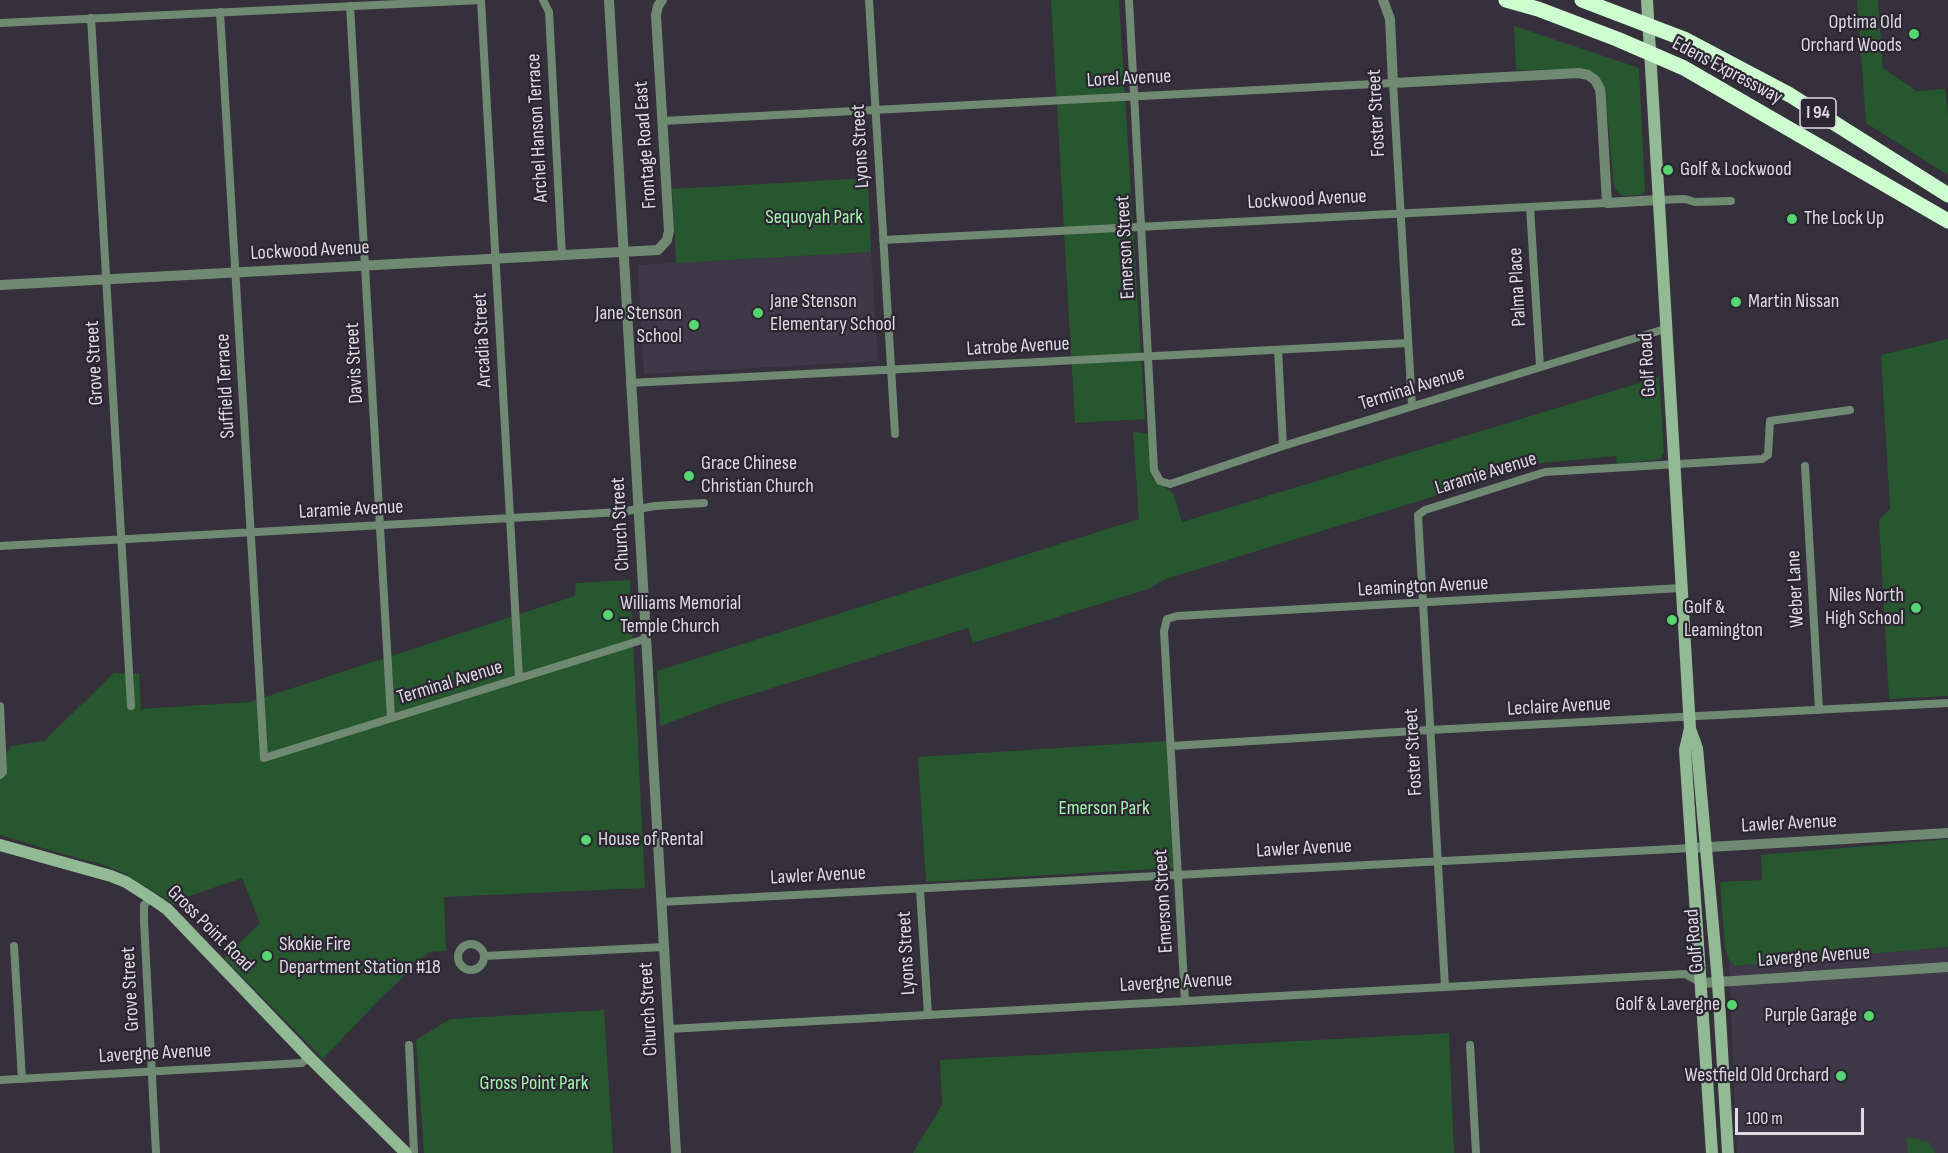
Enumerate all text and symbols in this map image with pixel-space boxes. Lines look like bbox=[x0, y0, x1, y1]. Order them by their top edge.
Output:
place label: Optima Old Orchard Woods bbox=[1801, 11, 1902, 58]
marker: Optima Old Orchard Woods bbox=[1907, 27, 1921, 41]
street label: Edens Expressway bbox=[1668, 32, 1786, 110]
street label: Archel Hanson Terrace bbox=[522, 53, 554, 203]
street label: Lorel Avenue bbox=[1086, 65, 1172, 93]
street label: Foster Street bbox=[1363, 68, 1391, 158]
street label: Frontage Road East bbox=[630, 80, 662, 210]
road number: I 94 bbox=[1800, 98, 1836, 128]
street label: Lyons Street bbox=[847, 103, 875, 189]
place label: Golf & Lockwood bbox=[1680, 158, 1792, 182]
marker: Golf & Lockwood bbox=[1661, 163, 1675, 177]
street label: Lockwood Avenue bbox=[1247, 185, 1367, 215]
street label: Emerson Street bbox=[1111, 194, 1141, 300]
park label: Sequoyah Park bbox=[765, 206, 863, 230]
place label: The Lock Up bbox=[1804, 207, 1884, 231]
marker: The Lock Up bbox=[1785, 212, 1799, 226]
street label: Lockwood Avenue bbox=[250, 236, 370, 266]
street label: Palma Place bbox=[1504, 247, 1532, 327]
place label: Jane Stenson Elementary School bbox=[770, 290, 896, 337]
place label: Martin Nissan bbox=[1748, 290, 1839, 314]
street label: Arcadia Street bbox=[469, 292, 497, 388]
marker: Martin Nissan bbox=[1729, 295, 1743, 309]
place label: Jane Stenson School bbox=[595, 302, 682, 349]
marker: Jane Stenson Elementary School bbox=[751, 306, 765, 320]
marker: Jane Stenson School bbox=[687, 318, 701, 332]
street label: Grove Street bbox=[81, 320, 109, 406]
street label: Davis Street bbox=[341, 322, 369, 404]
street label: Latrobe Avenue bbox=[966, 332, 1070, 362]
street label: Golf Road bbox=[1634, 332, 1662, 398]
street label: Suffield Terrace bbox=[211, 333, 241, 439]
street label: Terminal Avenue bbox=[1356, 362, 1468, 416]
street label: Laramie Avenue bbox=[1432, 447, 1540, 501]
place label: Grace Chinese Christian Church bbox=[701, 452, 814, 499]
marker: Grace Chinese Christian Church bbox=[682, 469, 696, 483]
street label: Church Street bbox=[607, 476, 635, 572]
street label: Laramie Avenue bbox=[298, 495, 404, 525]
street label: Weber Lane bbox=[1782, 550, 1810, 628]
street label: Leamington Avenue bbox=[1357, 572, 1489, 602]
place label: Niles North High School bbox=[1825, 584, 1904, 631]
place label: Williams Memorial Temple Church bbox=[620, 592, 741, 639]
place label: Golf & Leamington bbox=[1684, 596, 1763, 643]
marker: Niles North High School bbox=[1909, 601, 1923, 615]
marker: Williams Memorial Temple Church bbox=[601, 608, 615, 622]
marker: Golf & Leamington bbox=[1665, 613, 1679, 627]
street label: Terminal Avenue bbox=[394, 656, 506, 710]
street label: Leclaire Avenue bbox=[1506, 692, 1612, 722]
street label: Foster Street bbox=[1400, 707, 1428, 797]
park label: Emerson Park bbox=[1058, 797, 1150, 821]
street label: Lawler Avenue bbox=[1741, 810, 1837, 838]
place label: House of Rental bbox=[598, 828, 704, 852]
marker: House of Rental bbox=[579, 833, 593, 847]
street label: Lawler Avenue bbox=[1256, 835, 1352, 863]
street label: Emerson Street bbox=[1149, 848, 1179, 954]
street label: Lawler Avenue bbox=[770, 862, 866, 890]
street label: Gross Point Road bbox=[162, 881, 258, 977]
street label: Golf Road bbox=[1680, 908, 1710, 974]
street label: Lyons Street bbox=[893, 910, 921, 996]
place label: Skokie Fire Department Station #18 bbox=[279, 933, 441, 980]
street label: Lavergne Avenue bbox=[1757, 941, 1871, 973]
street label: Grove Street bbox=[117, 946, 145, 1032]
marker: Skokie Fire Department Station #18 bbox=[260, 949, 274, 963]
street label: Church Street bbox=[635, 961, 663, 1057]
street label: Lavergne Avenue bbox=[1119, 968, 1233, 998]
place label: Golf & Lavergne bbox=[1615, 993, 1720, 1017]
marker: Golf & Lavergne bbox=[1725, 998, 1739, 1012]
place label: Purple Garage bbox=[1765, 1004, 1857, 1028]
marker: Purple Garage bbox=[1862, 1009, 1876, 1023]
street label: Lavergne Avenue bbox=[98, 1039, 212, 1069]
place label: Westfield Old Orchard bbox=[1685, 1064, 1829, 1088]
marker: Westfield Old Orchard bbox=[1834, 1069, 1848, 1083]
park label: Gross Point Park bbox=[480, 1072, 588, 1096]
scale bar bbox=[1738, 1096, 1867, 1134]
text: 100 m bbox=[1746, 1108, 1783, 1129]

